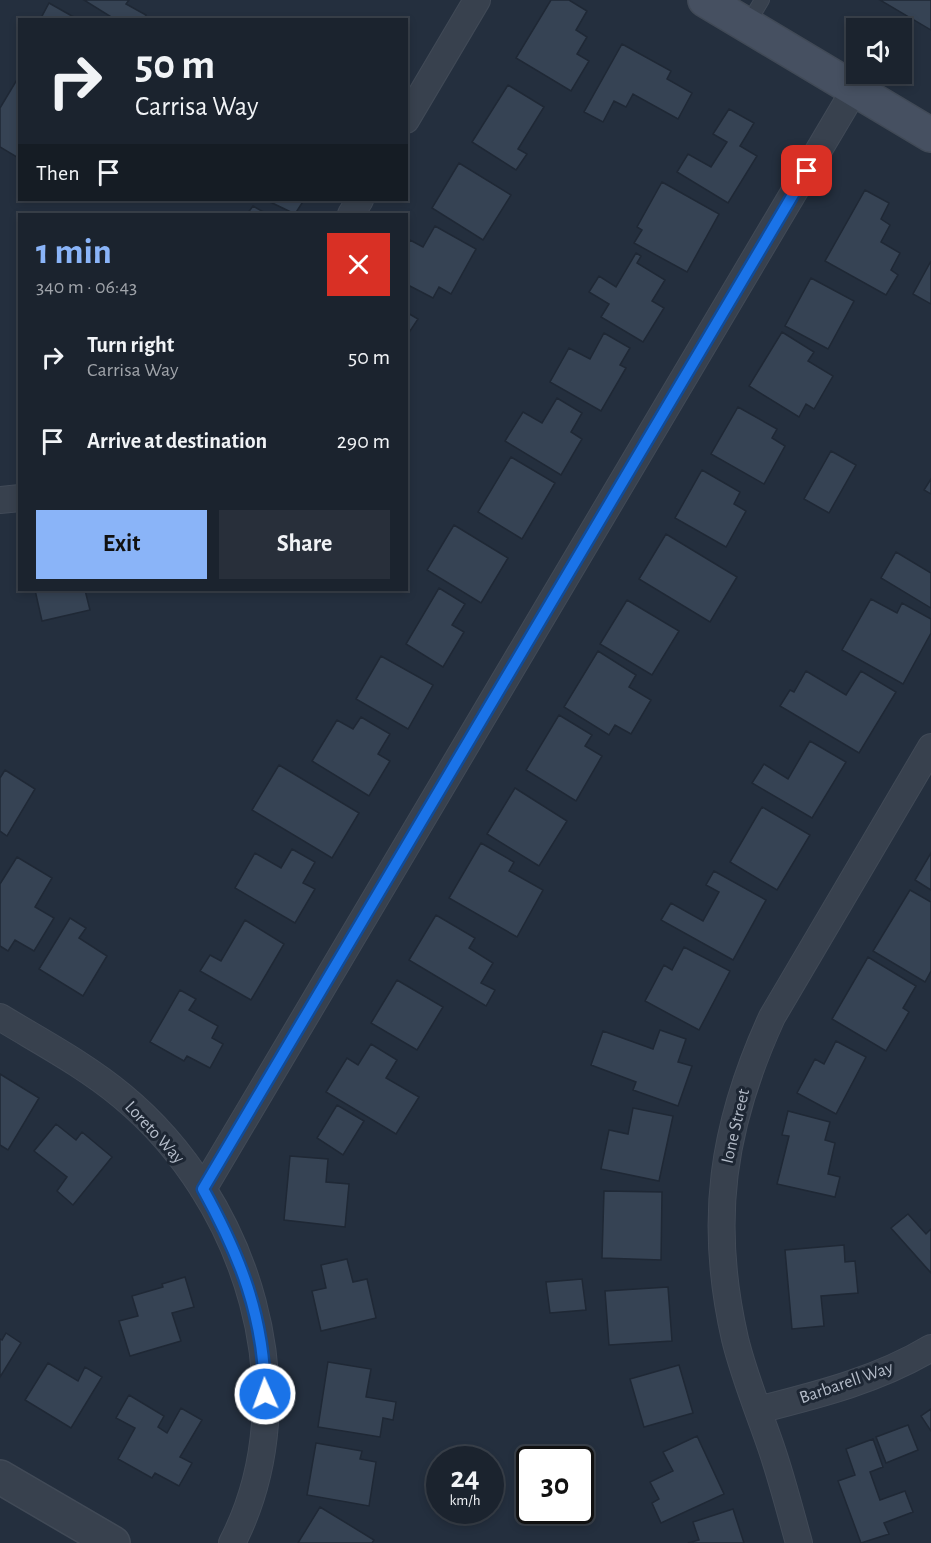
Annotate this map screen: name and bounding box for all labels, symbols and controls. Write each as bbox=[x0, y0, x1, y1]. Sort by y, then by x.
map controls bbox=[846, 18, 912, 84]
button: sound bbox=[846, 18, 912, 84]
icon: right bbox=[36, 42, 114, 120]
text: 50 m bbox=[135, 44, 215, 86]
text: Carrisa Way bbox=[135, 93, 258, 120]
pin bbox=[781, 145, 832, 196]
icon: arrive bbox=[790, 154, 823, 187]
icon: arrive bbox=[92, 156, 125, 189]
text: Then bbox=[36, 162, 80, 184]
button: close bbox=[327, 233, 390, 296]
text: 1 min bbox=[36, 234, 112, 270]
text: 340 m · 06:43 bbox=[36, 277, 137, 297]
text: Turn right bbox=[87, 334, 174, 356]
icon: right bbox=[36, 341, 69, 374]
text: 50 m bbox=[348, 346, 390, 368]
text: Carrisa Way bbox=[87, 360, 178, 380]
icon: arrive bbox=[36, 425, 69, 458]
text: Arrive at destination bbox=[87, 430, 267, 452]
text: 290 m bbox=[337, 430, 390, 452]
button: Exit bbox=[36, 510, 207, 579]
button: Share bbox=[219, 510, 390, 579]
street label: Ione Street bbox=[719, 1087, 753, 1165]
street label: Loreto Way bbox=[121, 1098, 188, 1168]
street label: Barbarell Way bbox=[797, 1358, 896, 1407]
position arrow bbox=[233, 1362, 297, 1426]
speed limit sign: 30 bbox=[516, 1446, 594, 1524]
text: 24 bbox=[450, 1463, 480, 1493]
text: km/h bbox=[450, 1493, 480, 1508]

